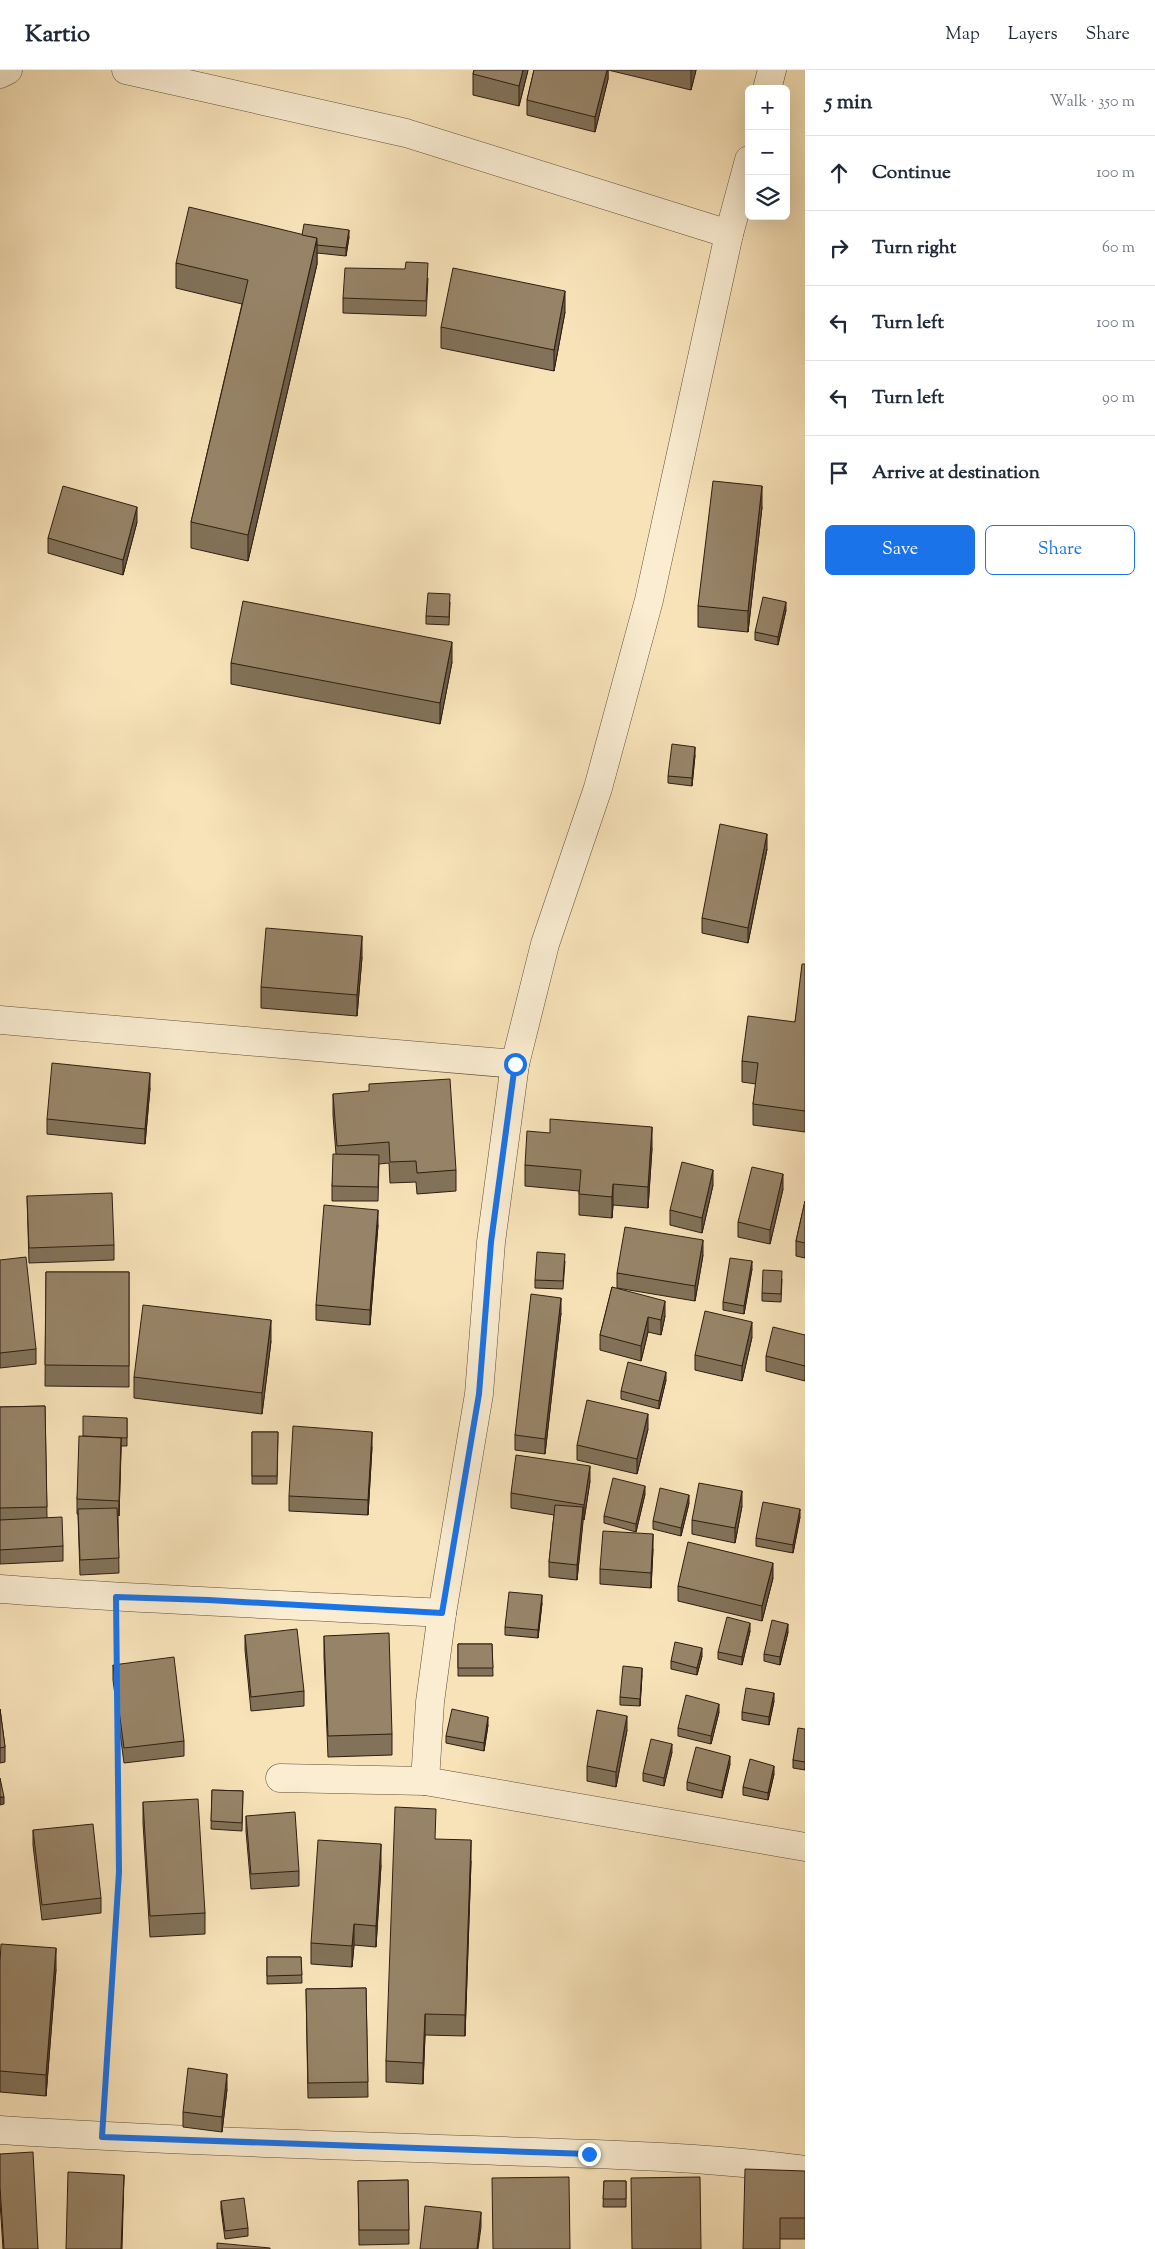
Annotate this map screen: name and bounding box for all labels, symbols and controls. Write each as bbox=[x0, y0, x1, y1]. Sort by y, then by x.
text: Kartio bbox=[25, 18, 90, 52]
text: Map bbox=[945, 22, 980, 48]
text: Layers bbox=[1008, 22, 1058, 48]
text: Share bbox=[1086, 22, 1130, 48]
map controls bbox=[745, 85, 790, 220]
button: + bbox=[745, 85, 790, 130]
text: 5 min bbox=[825, 88, 872, 118]
text: Walk · 350 m bbox=[1050, 91, 1135, 114]
button: − bbox=[745, 130, 790, 175]
icon: ahead bbox=[825, 159, 853, 187]
text: Continue bbox=[872, 160, 951, 187]
text: 100 m bbox=[1096, 162, 1135, 185]
button: layers bbox=[745, 175, 790, 220]
icon: right bbox=[825, 234, 853, 262]
text: Turn right bbox=[872, 235, 956, 262]
text: 60 m bbox=[1102, 237, 1135, 260]
icon: left bbox=[825, 309, 853, 337]
text: Turn left bbox=[872, 310, 944, 337]
text: 100 m bbox=[1096, 312, 1135, 335]
icon: left bbox=[825, 384, 853, 412]
text: Turn left bbox=[872, 385, 944, 412]
text: 90 m bbox=[1102, 387, 1135, 410]
icon: arrive bbox=[825, 459, 853, 487]
text: Arrive at destination bbox=[872, 460, 1040, 487]
button: Save bbox=[825, 525, 975, 575]
button: Share bbox=[985, 525, 1135, 575]
route start bbox=[504, 1053, 527, 1076]
route end bbox=[578, 2143, 601, 2166]

